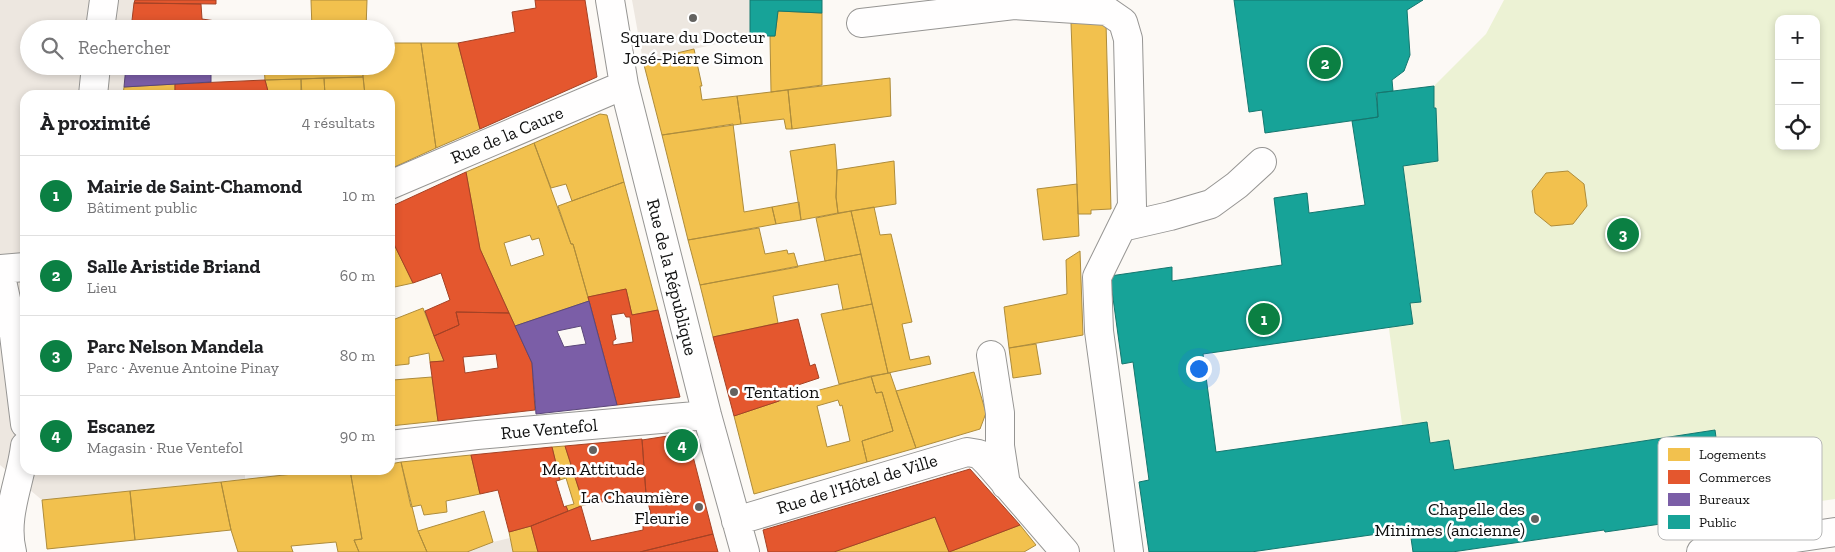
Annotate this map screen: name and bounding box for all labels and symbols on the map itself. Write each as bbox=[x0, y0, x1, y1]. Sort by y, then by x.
marker: Square du Docteur José-Pierre Simon bbox=[687, 12, 699, 24]
place label: Square du Docteur José-Pierre Simon bbox=[620, 26, 766, 69]
pin: 2 bbox=[1309, 44, 1341, 82]
street label: Rue de la Caure bbox=[447, 101, 567, 169]
street label: Rue de la République bbox=[642, 196, 702, 358]
pin: 3 bbox=[1607, 215, 1639, 253]
pin: 1 bbox=[1248, 300, 1280, 338]
your location bbox=[1186, 356, 1212, 382]
place label: Tentation bbox=[744, 381, 820, 403]
marker: Tentation bbox=[728, 386, 740, 398]
street label: Rue Ventefol bbox=[500, 414, 599, 444]
pin: 4 bbox=[666, 426, 698, 464]
legend bbox=[1658, 437, 1822, 540]
marker: Men Attitude bbox=[587, 444, 599, 456]
text: Logements bbox=[1699, 446, 1766, 463]
street label: Rue de l'Hôtel de Ville bbox=[774, 449, 940, 519]
place label: Men Attitude bbox=[542, 458, 644, 480]
text: Commerces bbox=[1699, 469, 1771, 486]
place label: La Chaumière Fleurie bbox=[581, 486, 689, 529]
text: Bureaux bbox=[1699, 491, 1750, 508]
place label: Chapelle des Minimes (ancienne) bbox=[1374, 498, 1525, 541]
marker: La Chaumière Fleurie bbox=[693, 501, 705, 513]
marker: Chapelle des Minimes (ancienne) bbox=[1529, 513, 1541, 525]
text: Public bbox=[1699, 514, 1736, 531]

